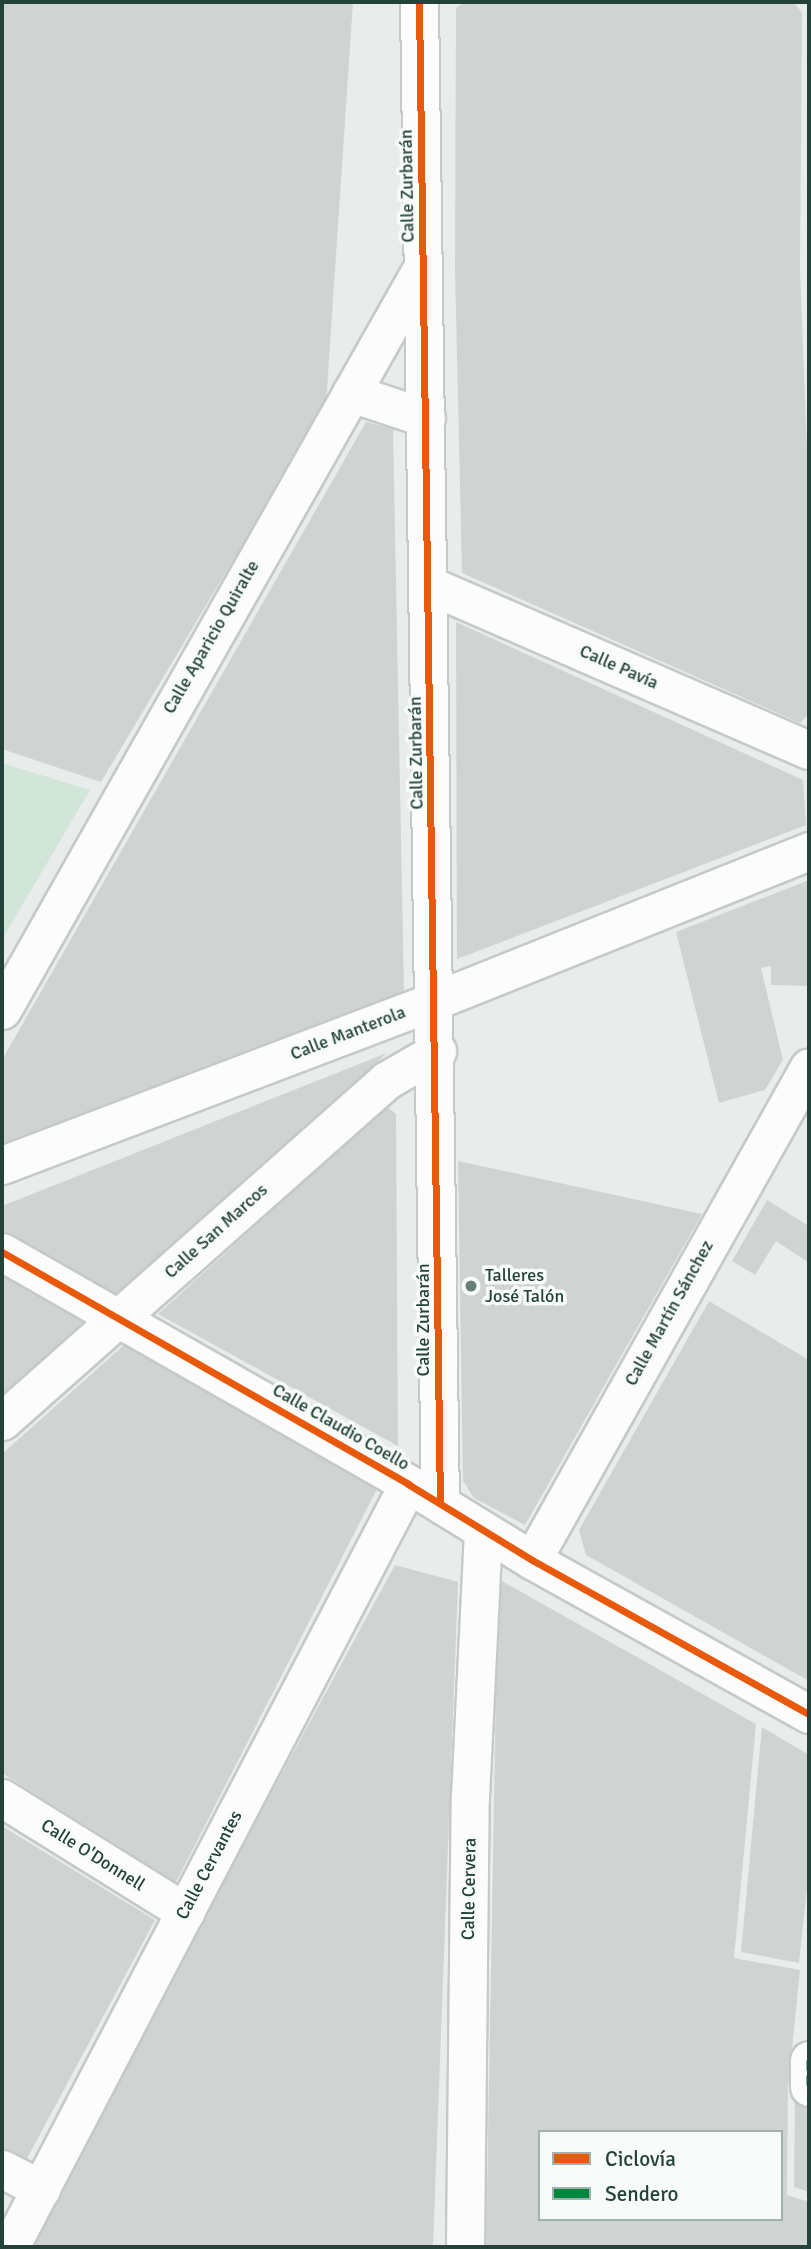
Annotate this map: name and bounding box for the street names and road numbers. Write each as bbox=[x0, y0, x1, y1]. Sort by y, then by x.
street label: Calle Zurbarán bbox=[395, 129, 419, 243]
street label: Calle Aparicio Quiralte bbox=[158, 556, 264, 718]
street label: Calle Pavía bbox=[576, 640, 662, 694]
street label: Calle Zurbarán bbox=[404, 696, 428, 810]
street label: Calle Manterola bbox=[287, 1001, 409, 1065]
street label: Calle San Marcos bbox=[160, 1179, 272, 1283]
street label: Calle Martín Sánchez bbox=[620, 1236, 718, 1390]
street label: Calle Zurbarán bbox=[412, 1263, 434, 1377]
street label: Calle Claudio Coello bbox=[269, 1379, 413, 1475]
street label: Calle Cervantes bbox=[171, 1807, 247, 1923]
street label: Calle O'Donnell bbox=[37, 1814, 149, 1896]
street label: Calle Cervera bbox=[457, 1838, 481, 1940]

